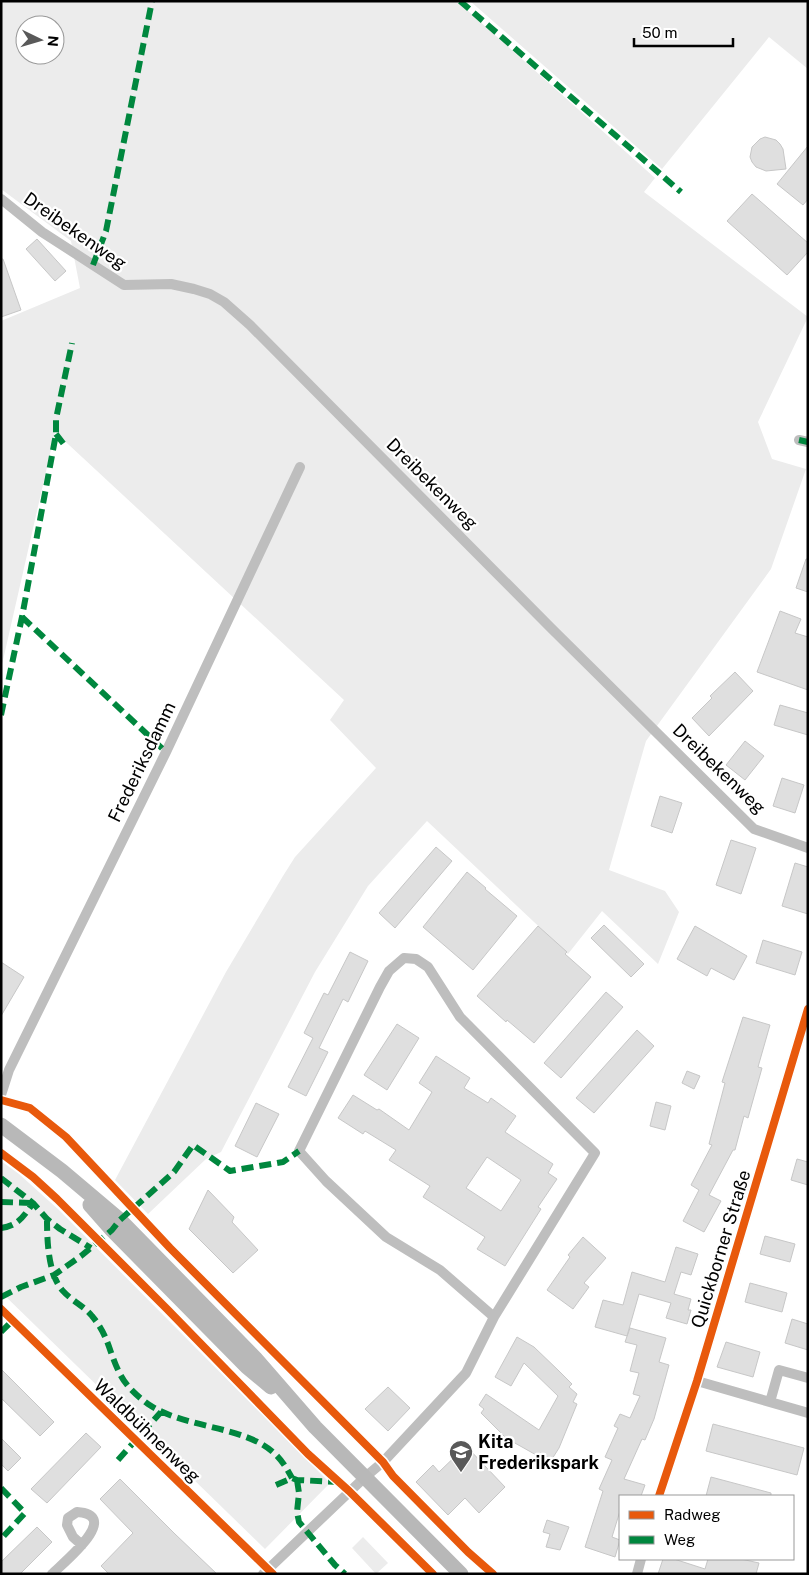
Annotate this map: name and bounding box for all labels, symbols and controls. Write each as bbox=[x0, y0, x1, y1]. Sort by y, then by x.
north arrow bbox=[15, 15, 65, 65]
scale bar bbox=[634, 15, 733, 47]
text: 50 m bbox=[642, 24, 677, 41]
text: N bbox=[45, 35, 61, 47]
street label: Dreibekenweg bbox=[20, 188, 131, 274]
street label: Dreibekenweg bbox=[382, 434, 482, 534]
street label: Frederiksdamm bbox=[103, 698, 180, 825]
street label: Dreibekenweg bbox=[669, 719, 770, 818]
street label: Quickborner Straße bbox=[686, 1167, 755, 1331]
street label: Waldbühnenweg bbox=[90, 1375, 205, 1487]
place label: Kita Frederikspark bbox=[478, 1431, 599, 1473]
school or university icon: Kita Frederikspark bbox=[448, 1439, 474, 1473]
legend bbox=[619, 1495, 794, 1560]
text: Radweg bbox=[664, 1506, 721, 1523]
text: Weg bbox=[664, 1531, 695, 1548]

